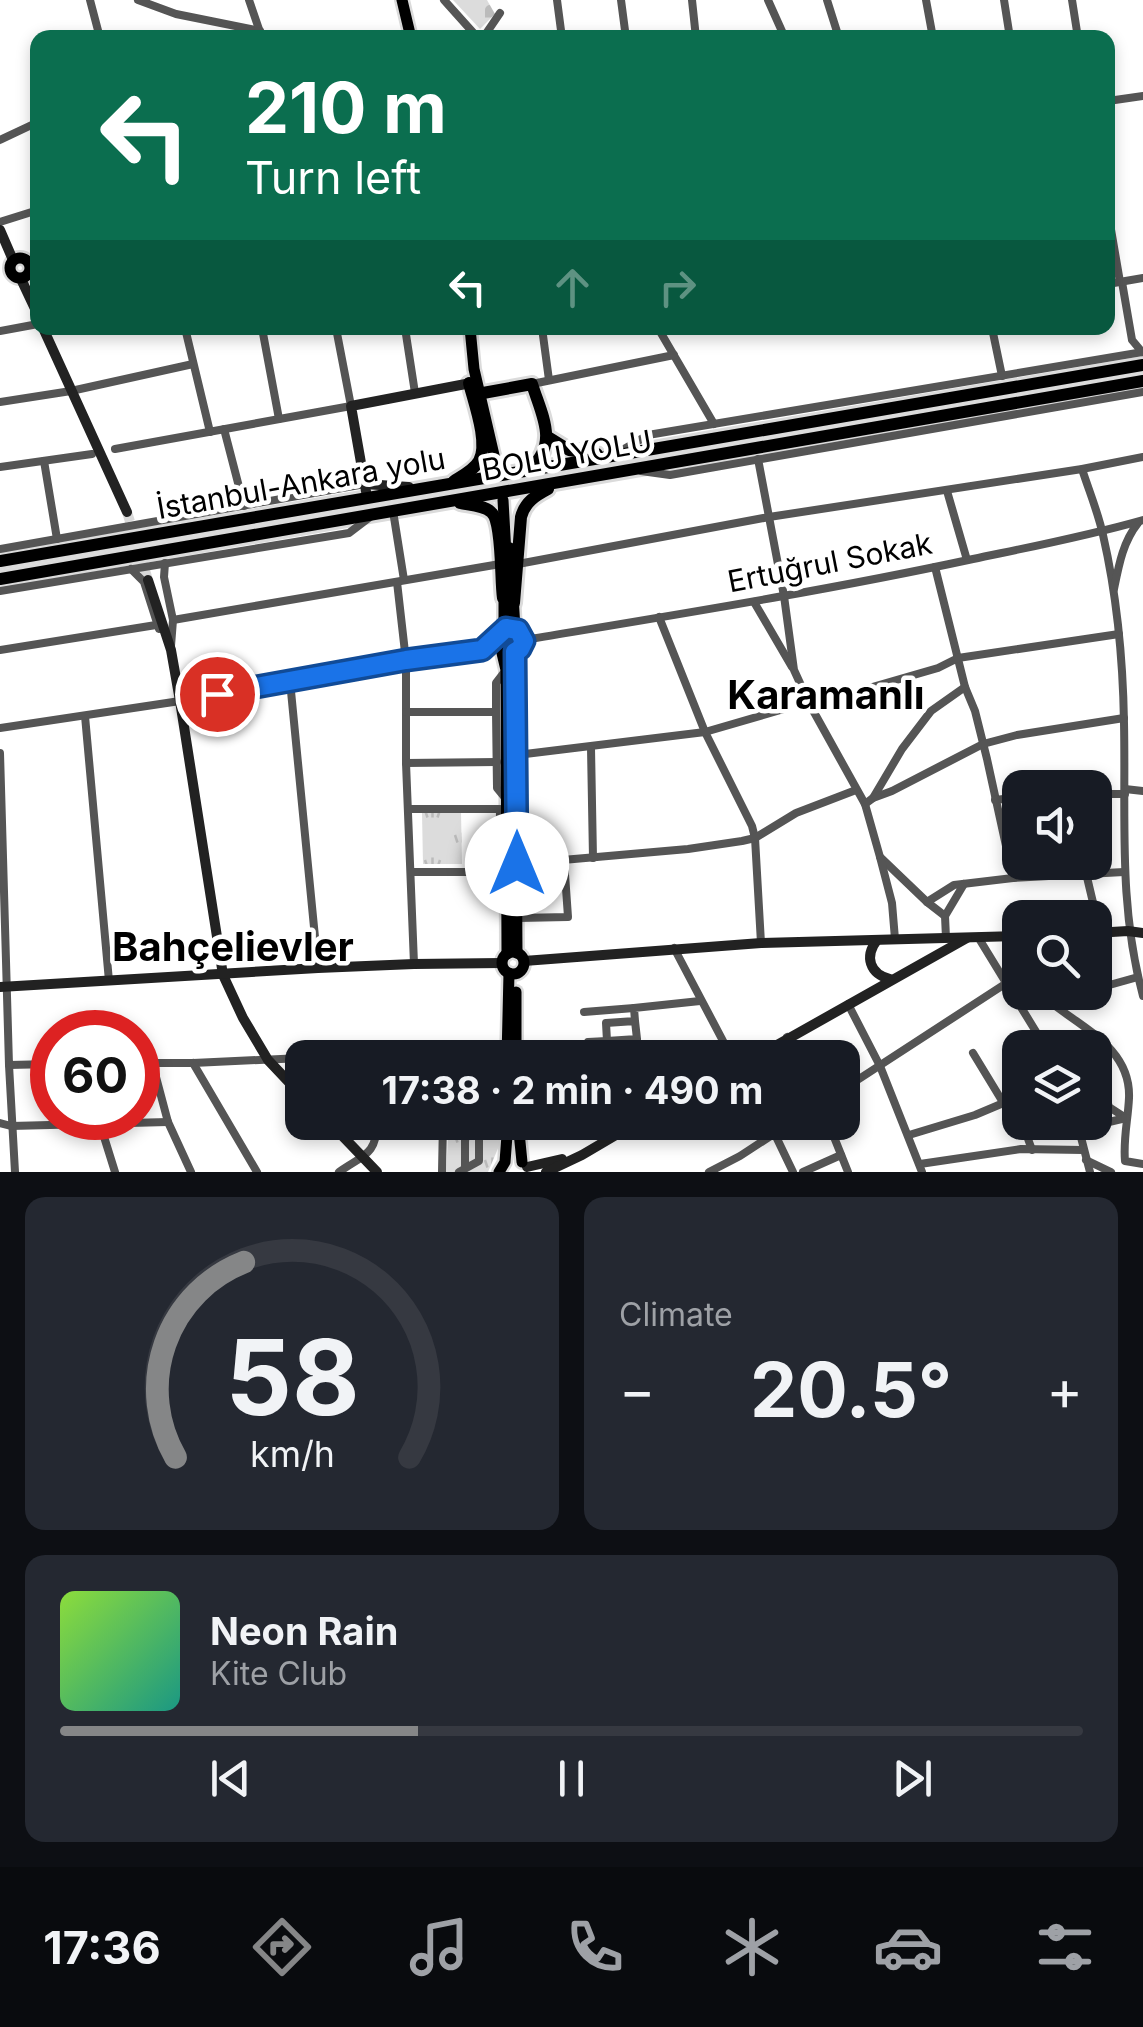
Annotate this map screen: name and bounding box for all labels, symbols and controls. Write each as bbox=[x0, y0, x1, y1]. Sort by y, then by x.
text: 210 m bbox=[245, 65, 447, 150]
icon: left bbox=[80, 70, 210, 200]
text: Turn left bbox=[245, 150, 421, 205]
icon: left bbox=[440, 260, 495, 315]
icon: ahead bbox=[545, 260, 600, 315]
icon: right bbox=[650, 260, 705, 315]
street label: BOLU YOLU bbox=[479, 422, 655, 488]
street label: İstanbul-Ankara yolu bbox=[154, 440, 448, 526]
street label: Ertuğrul Sokak bbox=[725, 524, 936, 599]
pin bbox=[175, 652, 260, 737]
icon: arrive bbox=[190, 667, 245, 722]
district label: Karamanlı bbox=[727, 670, 925, 719]
map controls bbox=[1002, 770, 1112, 1140]
button: sound bbox=[1002, 770, 1112, 880]
position arrow bbox=[465, 812, 569, 916]
button: search bbox=[1002, 900, 1112, 1010]
district label: Bahçelievler bbox=[112, 922, 354, 971]
speed limit sign: 60 bbox=[30, 1010, 160, 1140]
button: layers bbox=[1002, 1030, 1112, 1140]
text: 17:38 · 2 min · 490 m bbox=[382, 1067, 763, 1113]
text: Climate bbox=[619, 1295, 733, 1334]
text: 58 bbox=[225, 1314, 359, 1440]
text: 20.5° bbox=[750, 1344, 952, 1435]
text: − bbox=[619, 1357, 655, 1423]
text: + bbox=[1047, 1357, 1083, 1423]
text: km/h bbox=[250, 1432, 334, 1476]
text: Neon Rain bbox=[210, 1608, 398, 1654]
text: Kite Club bbox=[210, 1654, 347, 1693]
icon: previous bbox=[203, 1751, 258, 1806]
icon: pause bbox=[544, 1751, 599, 1806]
icon: next bbox=[885, 1751, 940, 1806]
icon: directions bbox=[247, 1912, 317, 1982]
icon: music bbox=[404, 1912, 474, 1982]
icon: phone bbox=[560, 1912, 630, 1982]
icon: climate bbox=[717, 1912, 787, 1982]
icon: car bbox=[873, 1912, 943, 1982]
icon: filters bbox=[1030, 1912, 1100, 1982]
text: 17:36 bbox=[43, 1920, 161, 1975]

